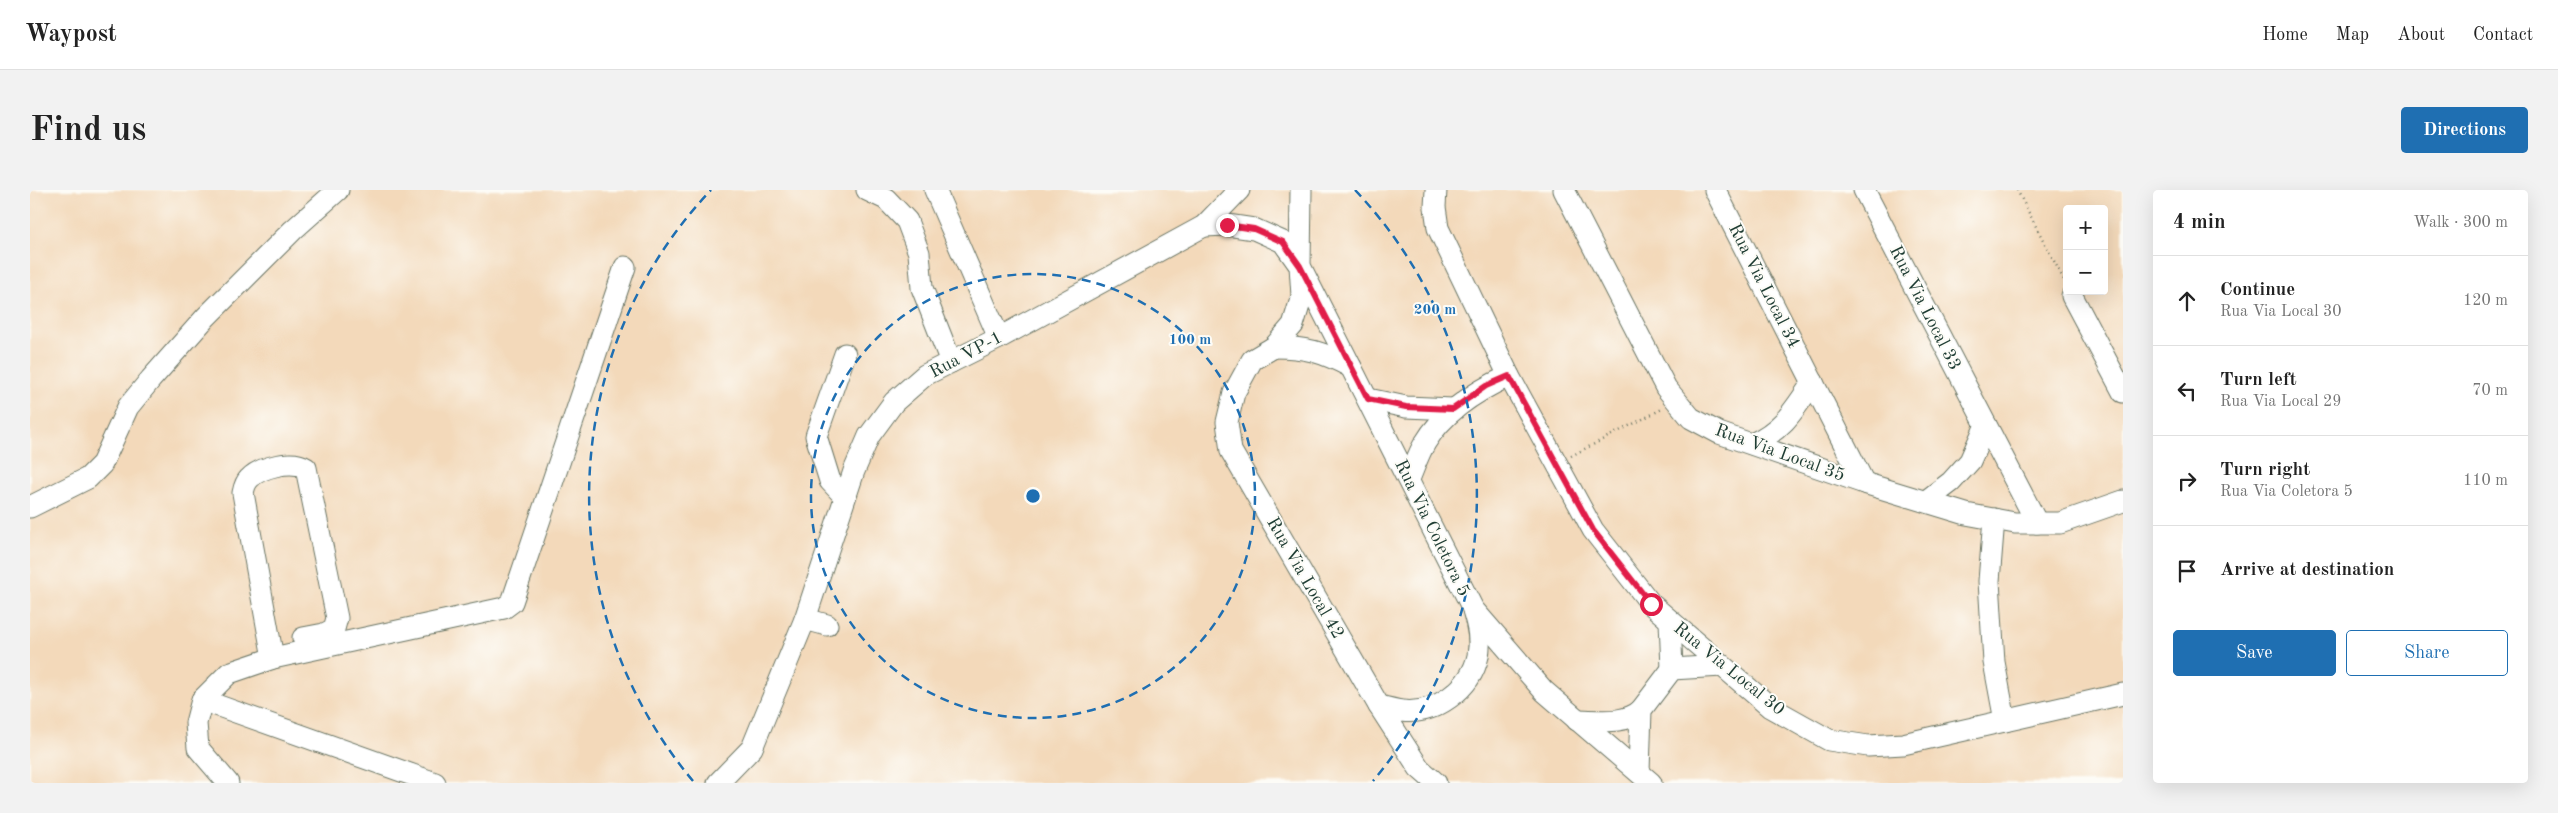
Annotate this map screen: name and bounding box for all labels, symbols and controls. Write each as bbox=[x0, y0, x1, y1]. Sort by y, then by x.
text: Waypost bbox=[25, 23, 117, 47]
text: Home bbox=[2262, 26, 2308, 44]
text: Map bbox=[2336, 26, 2369, 44]
text: About bbox=[2397, 26, 2445, 44]
text: Contact bbox=[2473, 26, 2533, 44]
button: Directions bbox=[2401, 107, 2528, 153]
text: Find us bbox=[30, 113, 146, 148]
map controls bbox=[2063, 205, 2108, 295]
button: + bbox=[2063, 205, 2108, 250]
text: 4 min bbox=[2173, 212, 2226, 233]
route end bbox=[1216, 214, 1239, 237]
text: Walk · 300 m bbox=[2413, 215, 2508, 231]
street label: Rua Via Local 34 bbox=[1725, 221, 1803, 351]
street label: Rua Via Local 33 bbox=[1886, 243, 1964, 373]
button: − bbox=[2063, 250, 2108, 295]
text: Continue bbox=[2220, 281, 2295, 300]
icon: ahead bbox=[2173, 287, 2201, 315]
text: 120 m bbox=[2463, 293, 2508, 309]
text: 200 m bbox=[1414, 303, 1456, 318]
text: Rua Via Local 30 bbox=[2220, 304, 2342, 320]
street label: Rua VP-1 bbox=[927, 328, 1005, 382]
text: 100 m bbox=[1169, 333, 1211, 348]
text: Turn left bbox=[2220, 371, 2297, 390]
icon: left bbox=[2173, 377, 2201, 405]
text: 70 m bbox=[2472, 383, 2508, 399]
text: Rua Via Local 29 bbox=[2220, 394, 2342, 410]
street label: Rua Via Local 35 bbox=[1713, 421, 1847, 485]
street label: Rua Via Coletora 5 bbox=[1391, 457, 1473, 599]
text: Turn right bbox=[2220, 461, 2310, 480]
icon: right bbox=[2173, 467, 2201, 495]
text: 110 m bbox=[2463, 473, 2508, 489]
text: Rua Via Coletora 5 bbox=[2220, 484, 2353, 500]
centre of rings bbox=[1024, 487, 1042, 505]
street label: Rua Via Local 42 bbox=[1263, 514, 1347, 642]
icon: arrive bbox=[2173, 557, 2201, 585]
text: Arrive at destination bbox=[2220, 561, 2394, 580]
route start bbox=[1640, 593, 1663, 616]
street label: Rua Via Local 30 bbox=[1670, 619, 1788, 719]
button: Save bbox=[2173, 630, 2336, 676]
button: Share bbox=[2346, 630, 2508, 676]

